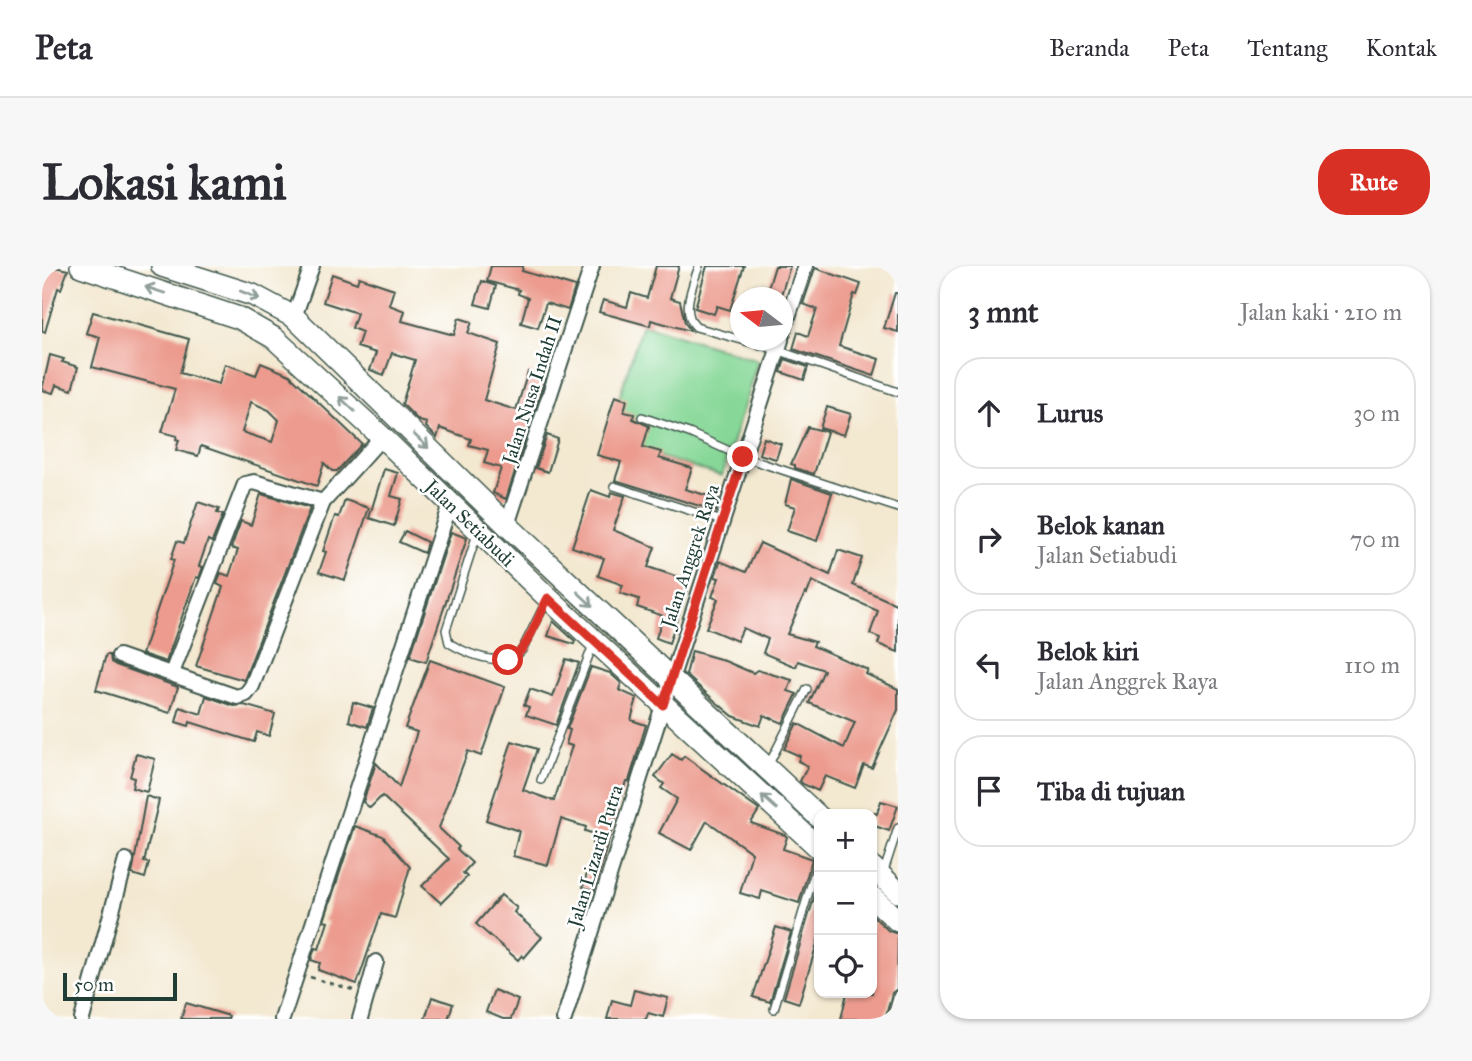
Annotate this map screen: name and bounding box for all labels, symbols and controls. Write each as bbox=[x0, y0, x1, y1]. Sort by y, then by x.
text: Peta bbox=[35, 28, 92, 68]
text: Beranda bbox=[1049, 33, 1129, 63]
text: Peta bbox=[1167, 33, 1209, 63]
text: Tentang bbox=[1247, 33, 1327, 63]
text: Kontak bbox=[1365, 33, 1437, 63]
button: Rute bbox=[1318, 149, 1430, 215]
text: Lokasi kami bbox=[42, 153, 286, 212]
one-way arrow bbox=[144, 283, 166, 296]
north arrow bbox=[730, 287, 793, 350]
one-way arrow bbox=[239, 289, 260, 302]
text: 3 mnt bbox=[968, 294, 1038, 330]
text: Jalan kaki · 210 m bbox=[1240, 298, 1402, 326]
street label: Jalan Nusa Indah II bbox=[497, 313, 568, 469]
icon: ahead bbox=[970, 394, 1008, 432]
one-way arrow bbox=[339, 396, 356, 413]
text: Lurus bbox=[1037, 397, 1103, 429]
text: 30 m bbox=[1353, 399, 1400, 427]
one-way arrow bbox=[412, 433, 429, 450]
route end bbox=[727, 441, 758, 472]
street label: Jalan Setiabudi bbox=[418, 473, 520, 572]
street label: Jalan Anggrek Raya bbox=[655, 481, 725, 633]
text: Belok kanan bbox=[1037, 509, 1165, 541]
icon: right bbox=[970, 520, 1008, 558]
text: 70 m bbox=[1350, 525, 1400, 553]
text: Jalan Setiabudi bbox=[1037, 541, 1177, 569]
one-way arrow bbox=[576, 591, 593, 608]
text: Belok kiri bbox=[1037, 635, 1139, 667]
route start bbox=[492, 644, 523, 675]
icon: left bbox=[970, 646, 1008, 684]
text: 110 m bbox=[1344, 651, 1400, 679]
text: Jalan Anggrek Raya bbox=[1037, 667, 1218, 695]
icon: arrive bbox=[970, 772, 1008, 810]
text: Tiba di tujuan bbox=[1037, 775, 1185, 807]
street label: Jalan Lizardi Putra bbox=[562, 781, 629, 932]
one-way arrow bbox=[761, 793, 778, 810]
map controls bbox=[814, 809, 877, 998]
button: + bbox=[814, 809, 877, 872]
button: − bbox=[814, 872, 877, 935]
button: locate bbox=[814, 935, 877, 998]
scale bar bbox=[63, 970, 177, 1002]
text: 50 m bbox=[74, 973, 114, 996]

